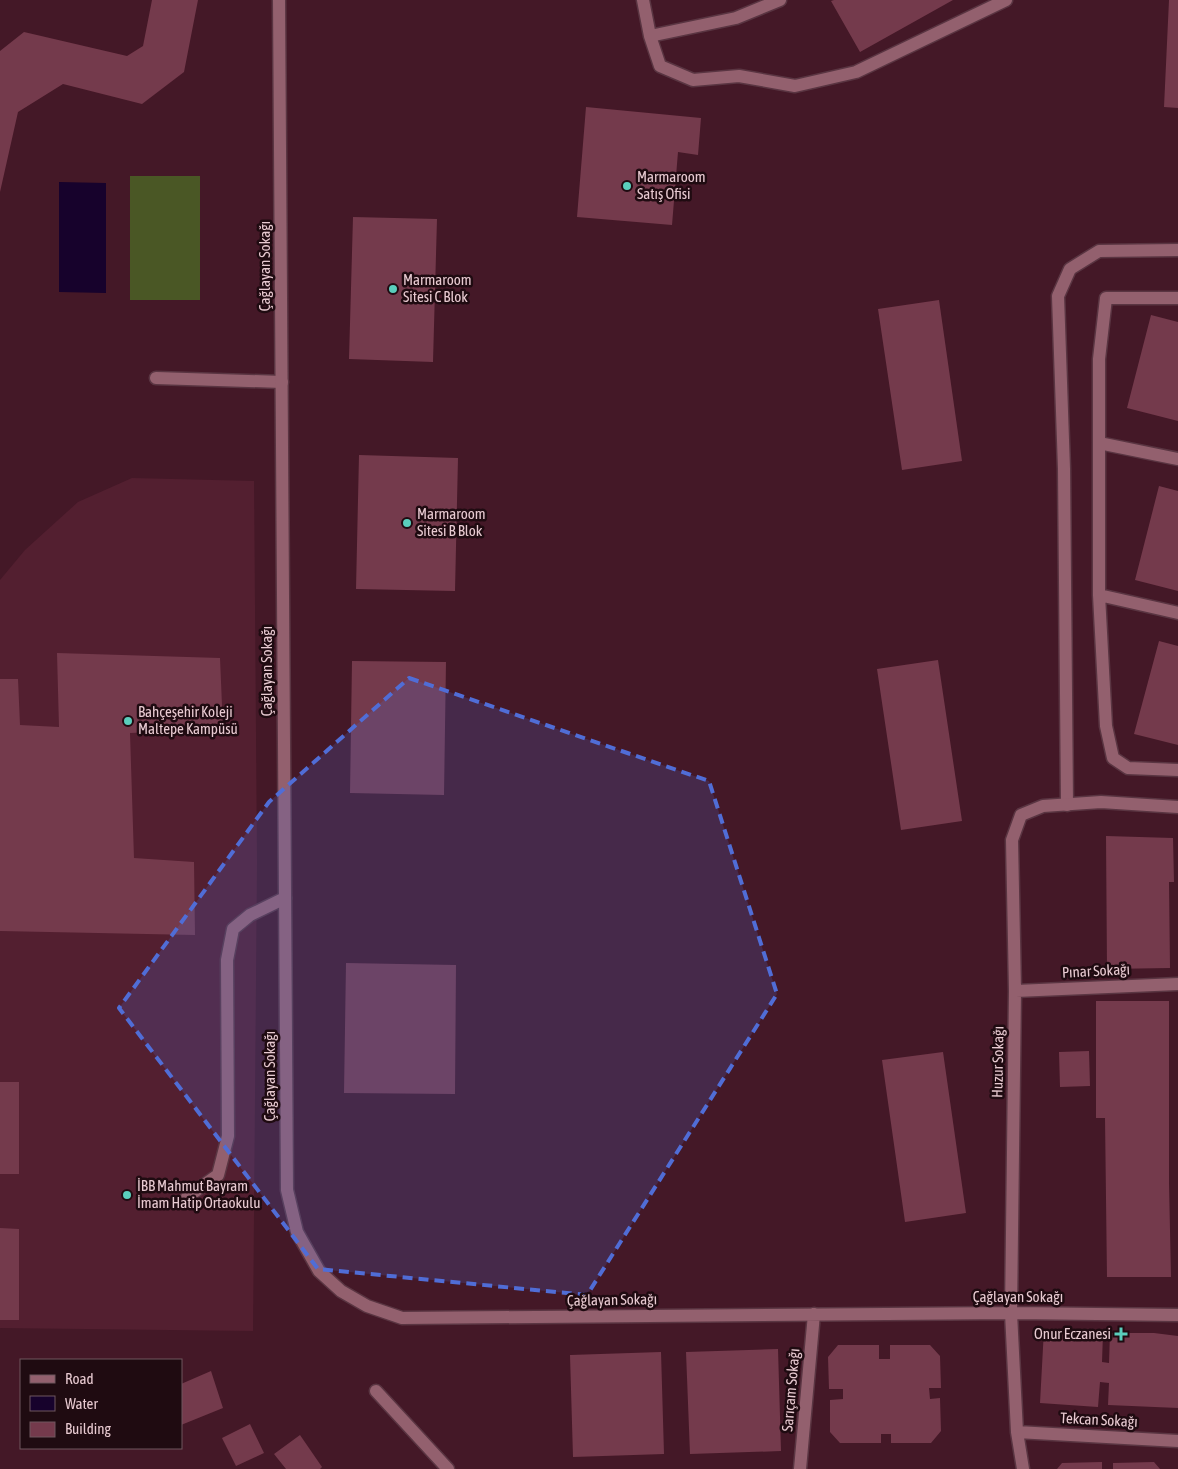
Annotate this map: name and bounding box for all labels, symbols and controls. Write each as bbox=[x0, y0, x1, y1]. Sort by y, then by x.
place label: Marmaroom Satış Ofisi bbox=[637, 168, 706, 202]
marker: Marmaroom Satış Ofisi bbox=[621, 180, 633, 192]
street label: Çağlayan Sokağı bbox=[256, 221, 273, 311]
place label: Marmaroom Sitesi C Blok bbox=[403, 271, 472, 305]
marker: Marmaroom Sitesi C Blok bbox=[387, 283, 399, 295]
place label: Marmaroom Sitesi B Blok bbox=[417, 505, 486, 539]
marker: Marmaroom Sitesi B Blok bbox=[401, 517, 413, 529]
street label: Çağlayan Sokağı bbox=[258, 626, 275, 716]
place label: Bahçeşehir Koleji Maltepe Kampüsü bbox=[138, 703, 238, 737]
marker: Bahçeşehir Koleji Maltepe Kampüsü bbox=[122, 715, 134, 727]
street label: Pınar Sokağı bbox=[1062, 960, 1130, 981]
street label: Huzur Sokağı bbox=[988, 1026, 1007, 1098]
street label: Çağlayan Sokağı bbox=[261, 1031, 278, 1121]
place label: İBB Mahmut Bayram İmam Hatip Ortaokulu bbox=[137, 1177, 261, 1211]
marker: İBB Mahmut Bayram İmam Hatip Ortaokulu bbox=[121, 1189, 133, 1201]
street label: Çağlayan Sokağı bbox=[973, 1288, 1063, 1305]
street label: Çağlayan Sokağı bbox=[567, 1290, 657, 1309]
place label: Onur Eczanesi bbox=[1034, 1325, 1111, 1342]
marker: Onur Eczanesi bbox=[1115, 1328, 1127, 1340]
street label: Sarıçam Sokağı bbox=[778, 1348, 803, 1432]
legend bbox=[20, 1359, 182, 1449]
text: Road bbox=[65, 1370, 94, 1387]
text: Water bbox=[65, 1395, 98, 1412]
street label: Tekcan Sokağı bbox=[1060, 1409, 1138, 1430]
text: Building bbox=[65, 1420, 111, 1437]

